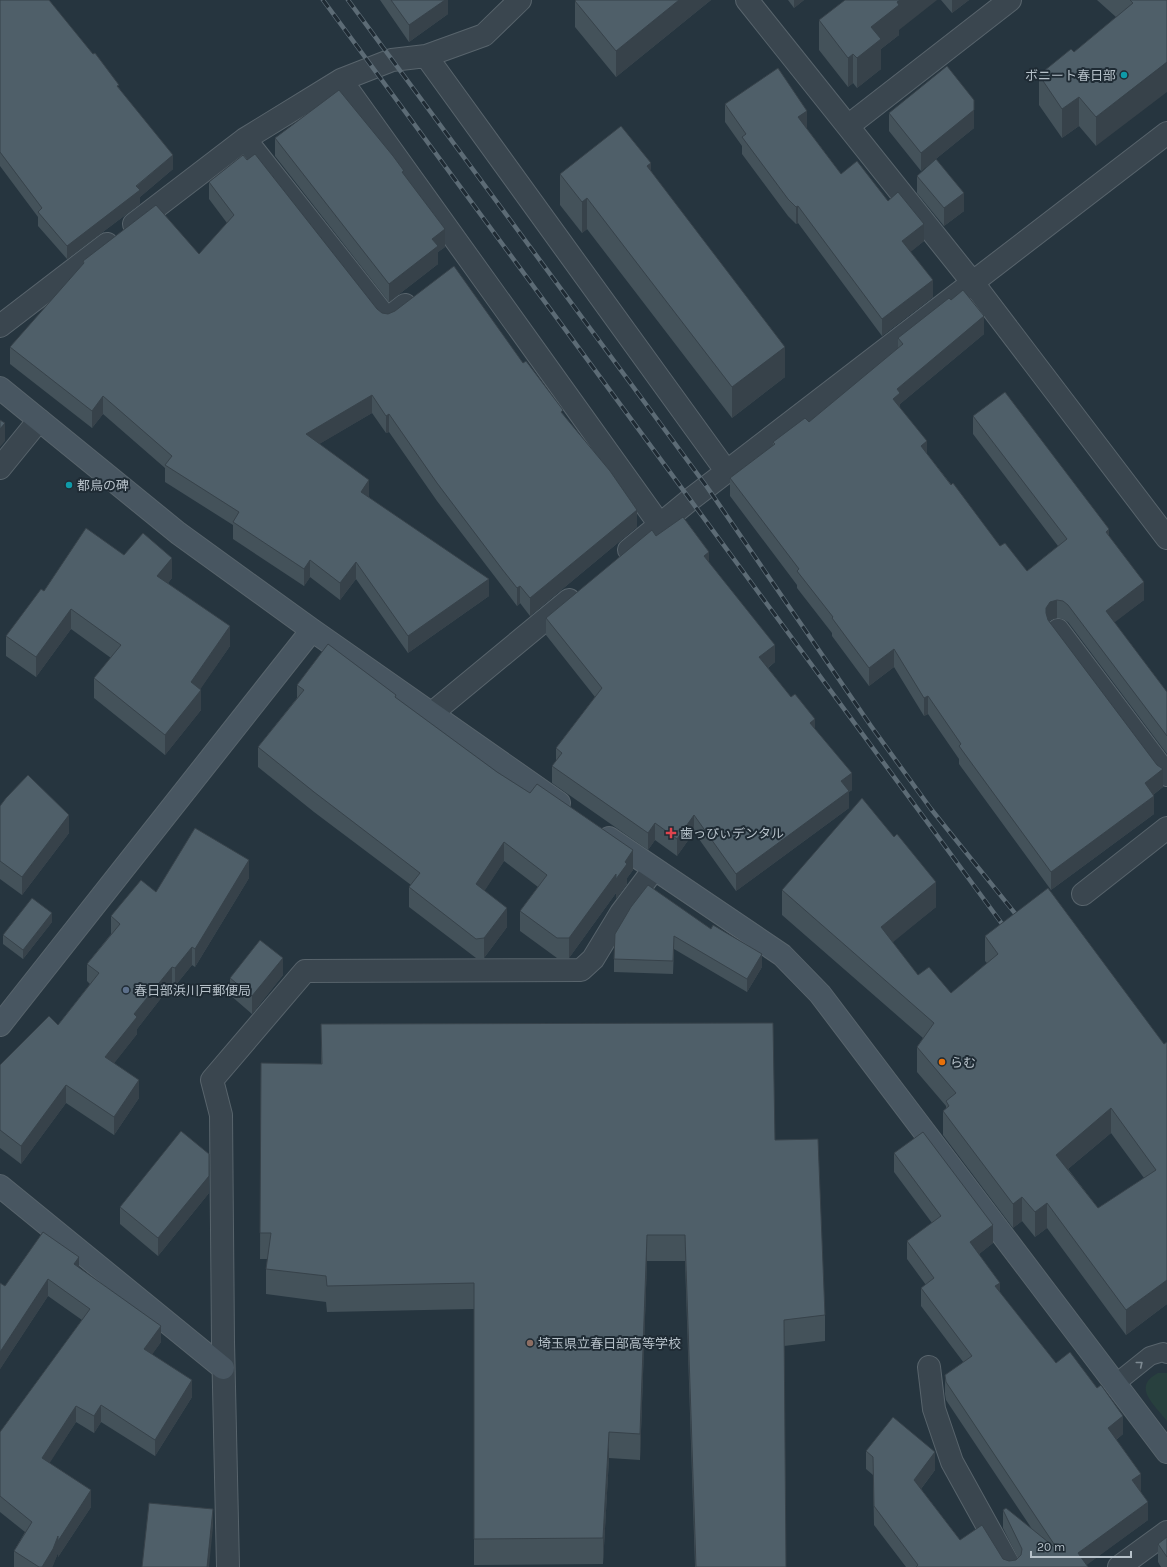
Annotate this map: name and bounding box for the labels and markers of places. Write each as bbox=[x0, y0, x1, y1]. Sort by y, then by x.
place label: ボニート春日部 bbox=[1025, 68, 1116, 83]
marker: ボニート春日部 bbox=[1119, 70, 1129, 80]
place label: 都鳥の碑 bbox=[77, 478, 129, 493]
marker: 都鳥の碑 bbox=[64, 480, 74, 490]
place label: 歯っぴぃデンタル bbox=[680, 826, 784, 841]
marker: 歯っぴぃデンタル bbox=[665, 827, 677, 839]
place label: 春日部浜川戸郵便局 bbox=[134, 983, 251, 998]
marker: 春日部浜川戸郵便局 bbox=[121, 985, 131, 995]
place label: らむ bbox=[950, 1055, 976, 1070]
marker: らむ bbox=[937, 1057, 947, 1067]
place label: 埼玉県立春日部高等学校 bbox=[538, 1336, 681, 1351]
marker: 埼玉県立春日部高等学校 bbox=[525, 1338, 535, 1348]

